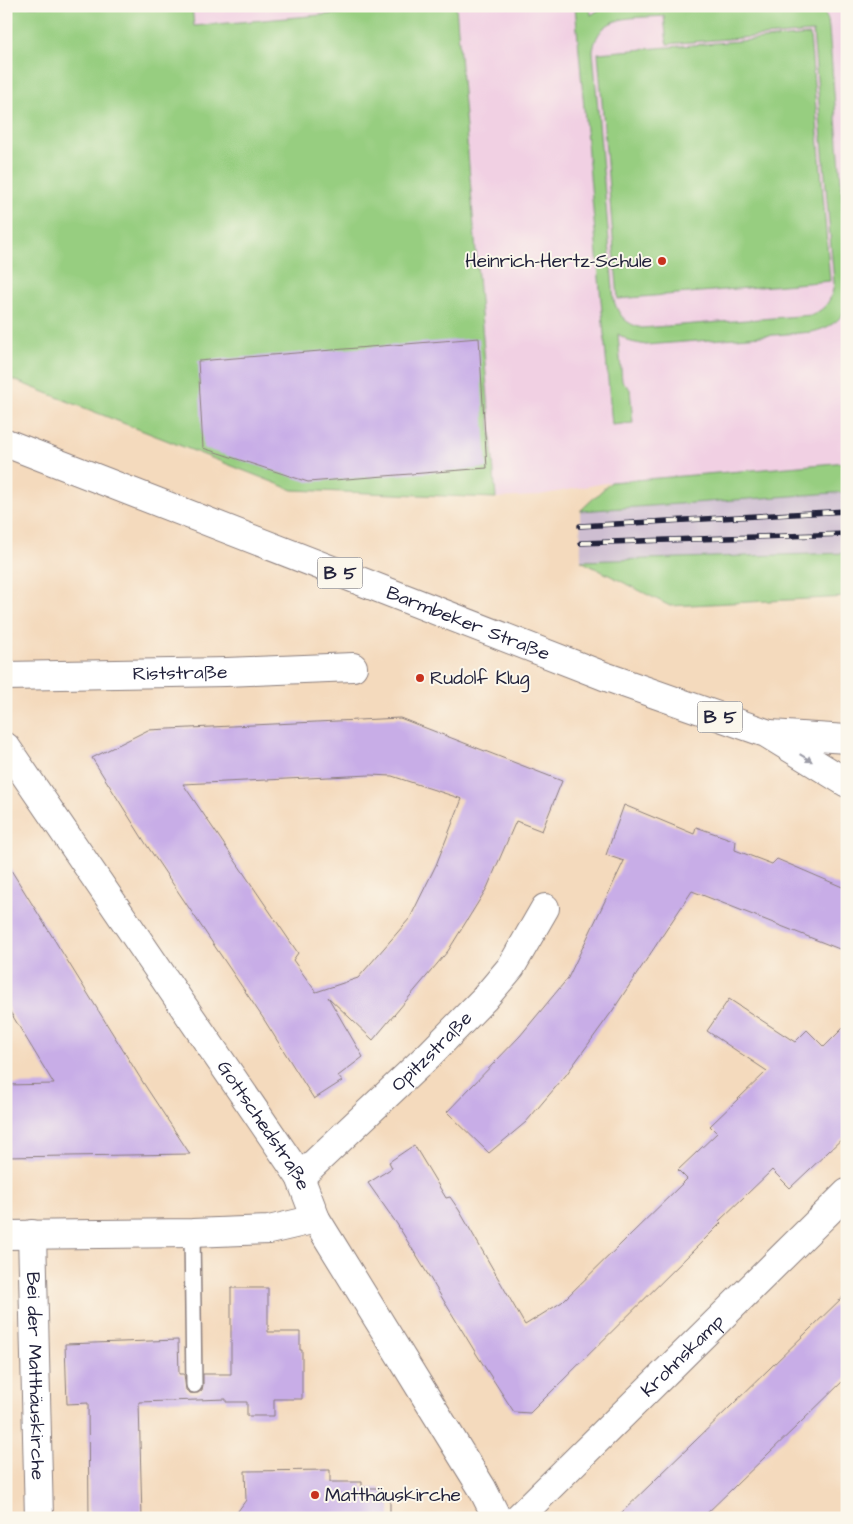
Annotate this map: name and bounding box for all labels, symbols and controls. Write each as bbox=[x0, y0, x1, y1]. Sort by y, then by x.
place label: Heinrich-Hertz-Schule bbox=[465, 248, 652, 275]
marker: Heinrich-Hertz-Schule bbox=[656, 255, 668, 267]
road number: B 5 bbox=[318, 558, 362, 588]
street label: Barmbeker Straße bbox=[383, 579, 554, 667]
street label: Riststraße bbox=[132, 658, 228, 687]
place label: Rudolf Klug bbox=[430, 665, 530, 693]
marker: Rudolf Klug bbox=[414, 672, 426, 684]
road number: B 5 bbox=[698, 702, 742, 732]
one-way arrow bbox=[800, 753, 813, 762]
street label: Opitzstraße bbox=[385, 1005, 478, 1098]
street label: Gottschedstraße bbox=[211, 1055, 317, 1194]
street label: Bei der Matthäuskirche bbox=[19, 1272, 52, 1480]
street label: Krohnskamp bbox=[634, 1308, 730, 1403]
place label: Matthäuskirche bbox=[325, 1482, 461, 1509]
marker: Matthäuskirche bbox=[309, 1489, 321, 1501]

